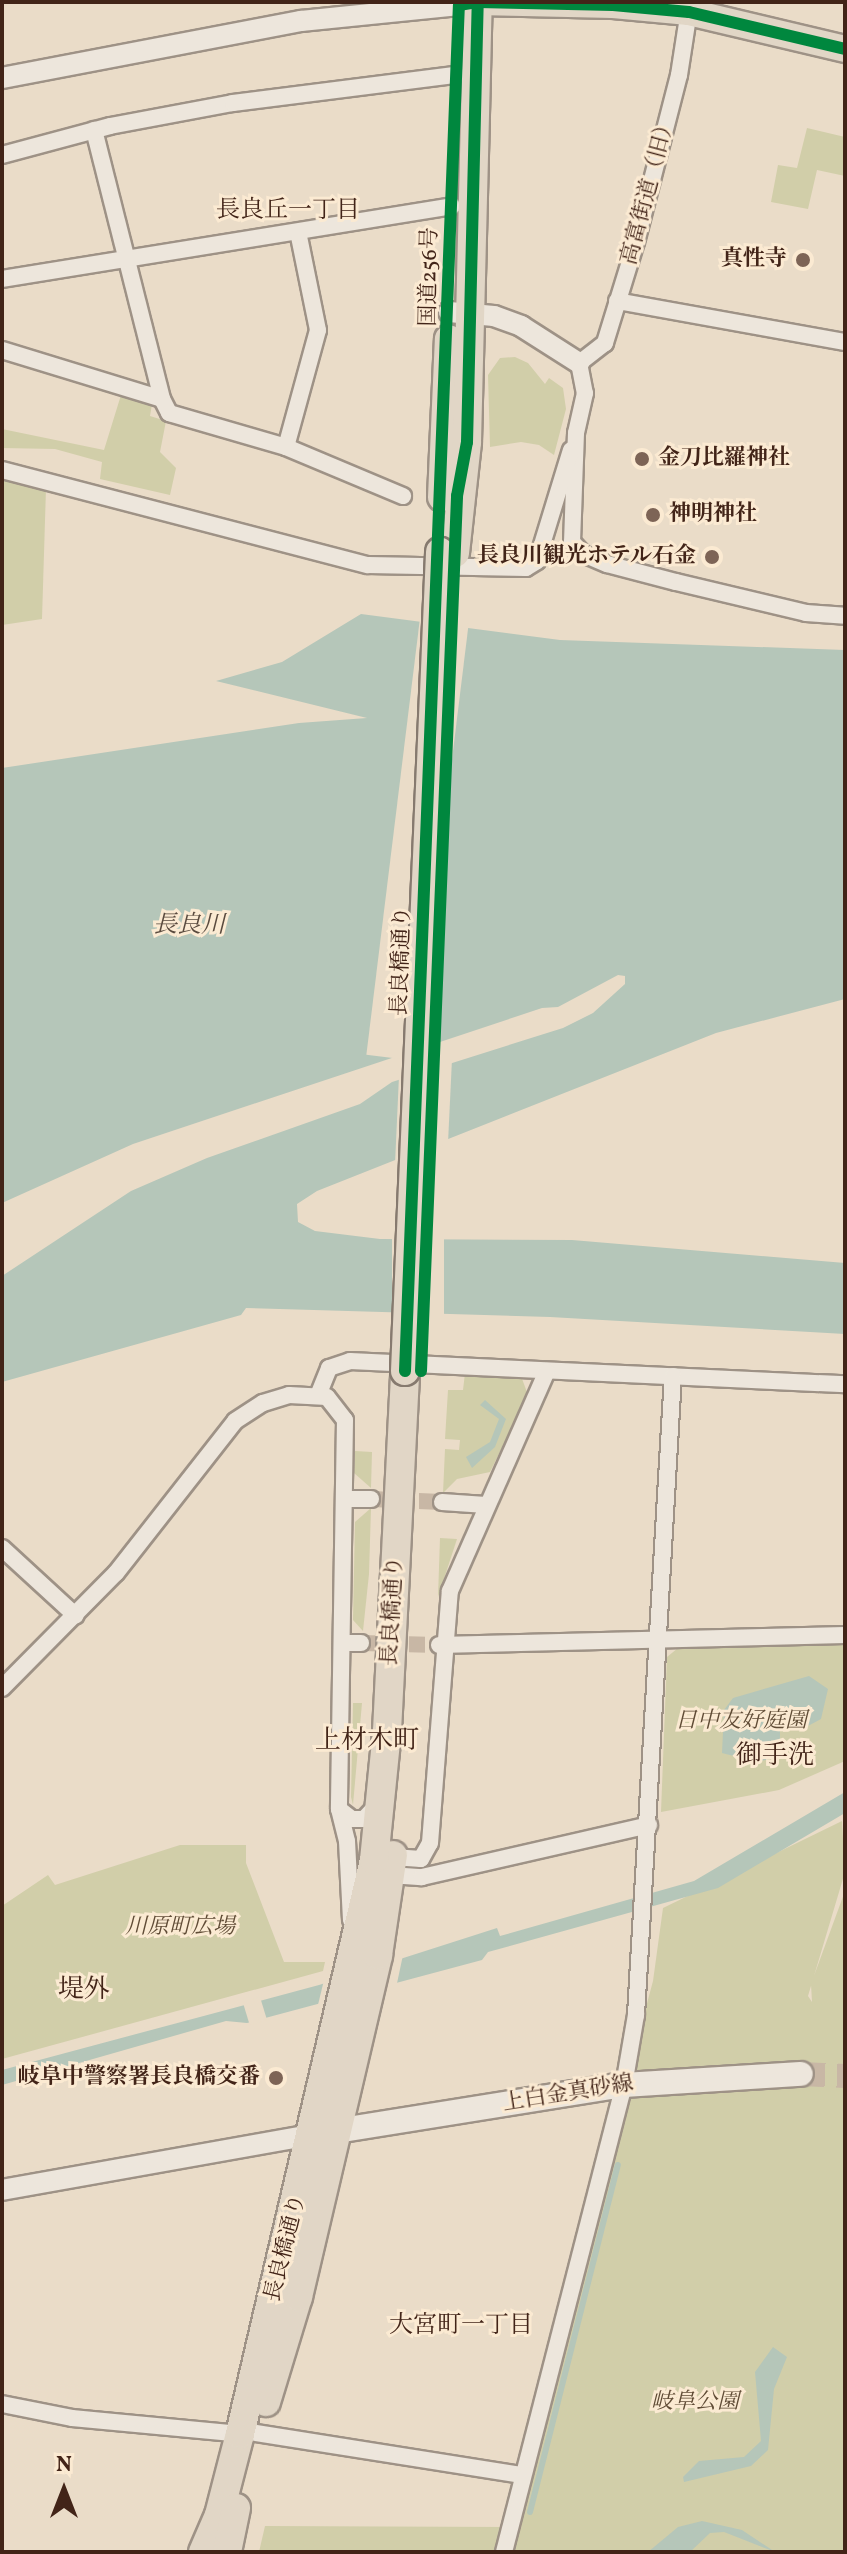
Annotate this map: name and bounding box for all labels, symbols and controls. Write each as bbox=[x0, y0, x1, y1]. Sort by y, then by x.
street label: 高富街道（旧） bbox=[616, 112, 682, 268]
district label: 長良丘一丁目 bbox=[216, 198, 360, 226]
street label: 国道256号 bbox=[416, 227, 444, 327]
place label: 真性寺 bbox=[721, 247, 787, 273]
marker: 真性寺 bbox=[794, 251, 812, 269]
place label: 金刀比羅神社 bbox=[658, 446, 790, 472]
marker: 金刀比羅神社 bbox=[633, 450, 651, 468]
place label: 神明神社 bbox=[669, 502, 757, 528]
marker: 神明神社 bbox=[644, 506, 662, 524]
place label: 長良川観光ホテル石金 bbox=[476, 544, 696, 570]
marker: 長良川観光ホテル石金 bbox=[703, 548, 721, 566]
street label: 長良橋通り bbox=[387, 906, 417, 1016]
water label: 長良川 bbox=[153, 913, 225, 941]
street label: 長良橋通り bbox=[377, 1555, 409, 1667]
park label: 日中友好庭園 bbox=[675, 1709, 807, 1735]
district label: 上材木町 bbox=[315, 1726, 419, 1758]
district label: 御手洗 bbox=[736, 1741, 814, 1773]
park label: 川原町広場 bbox=[125, 1915, 235, 1941]
district label: 堤外 bbox=[58, 1975, 110, 2007]
place label: 岐阜中警察署長良橋交番 bbox=[18, 2065, 260, 2091]
marker: 岐阜中警察署長良橋交番 bbox=[267, 2069, 285, 2087]
street label: 上白金真砂線 bbox=[501, 2071, 635, 2117]
street label: 長良橋通り bbox=[260, 2191, 312, 2305]
district label: 大宮町一丁目 bbox=[389, 2313, 533, 2341]
park label: 岐阜公園 bbox=[651, 2390, 739, 2416]
north arrow bbox=[24, 2450, 104, 2530]
text: N bbox=[56, 2450, 72, 2481]

